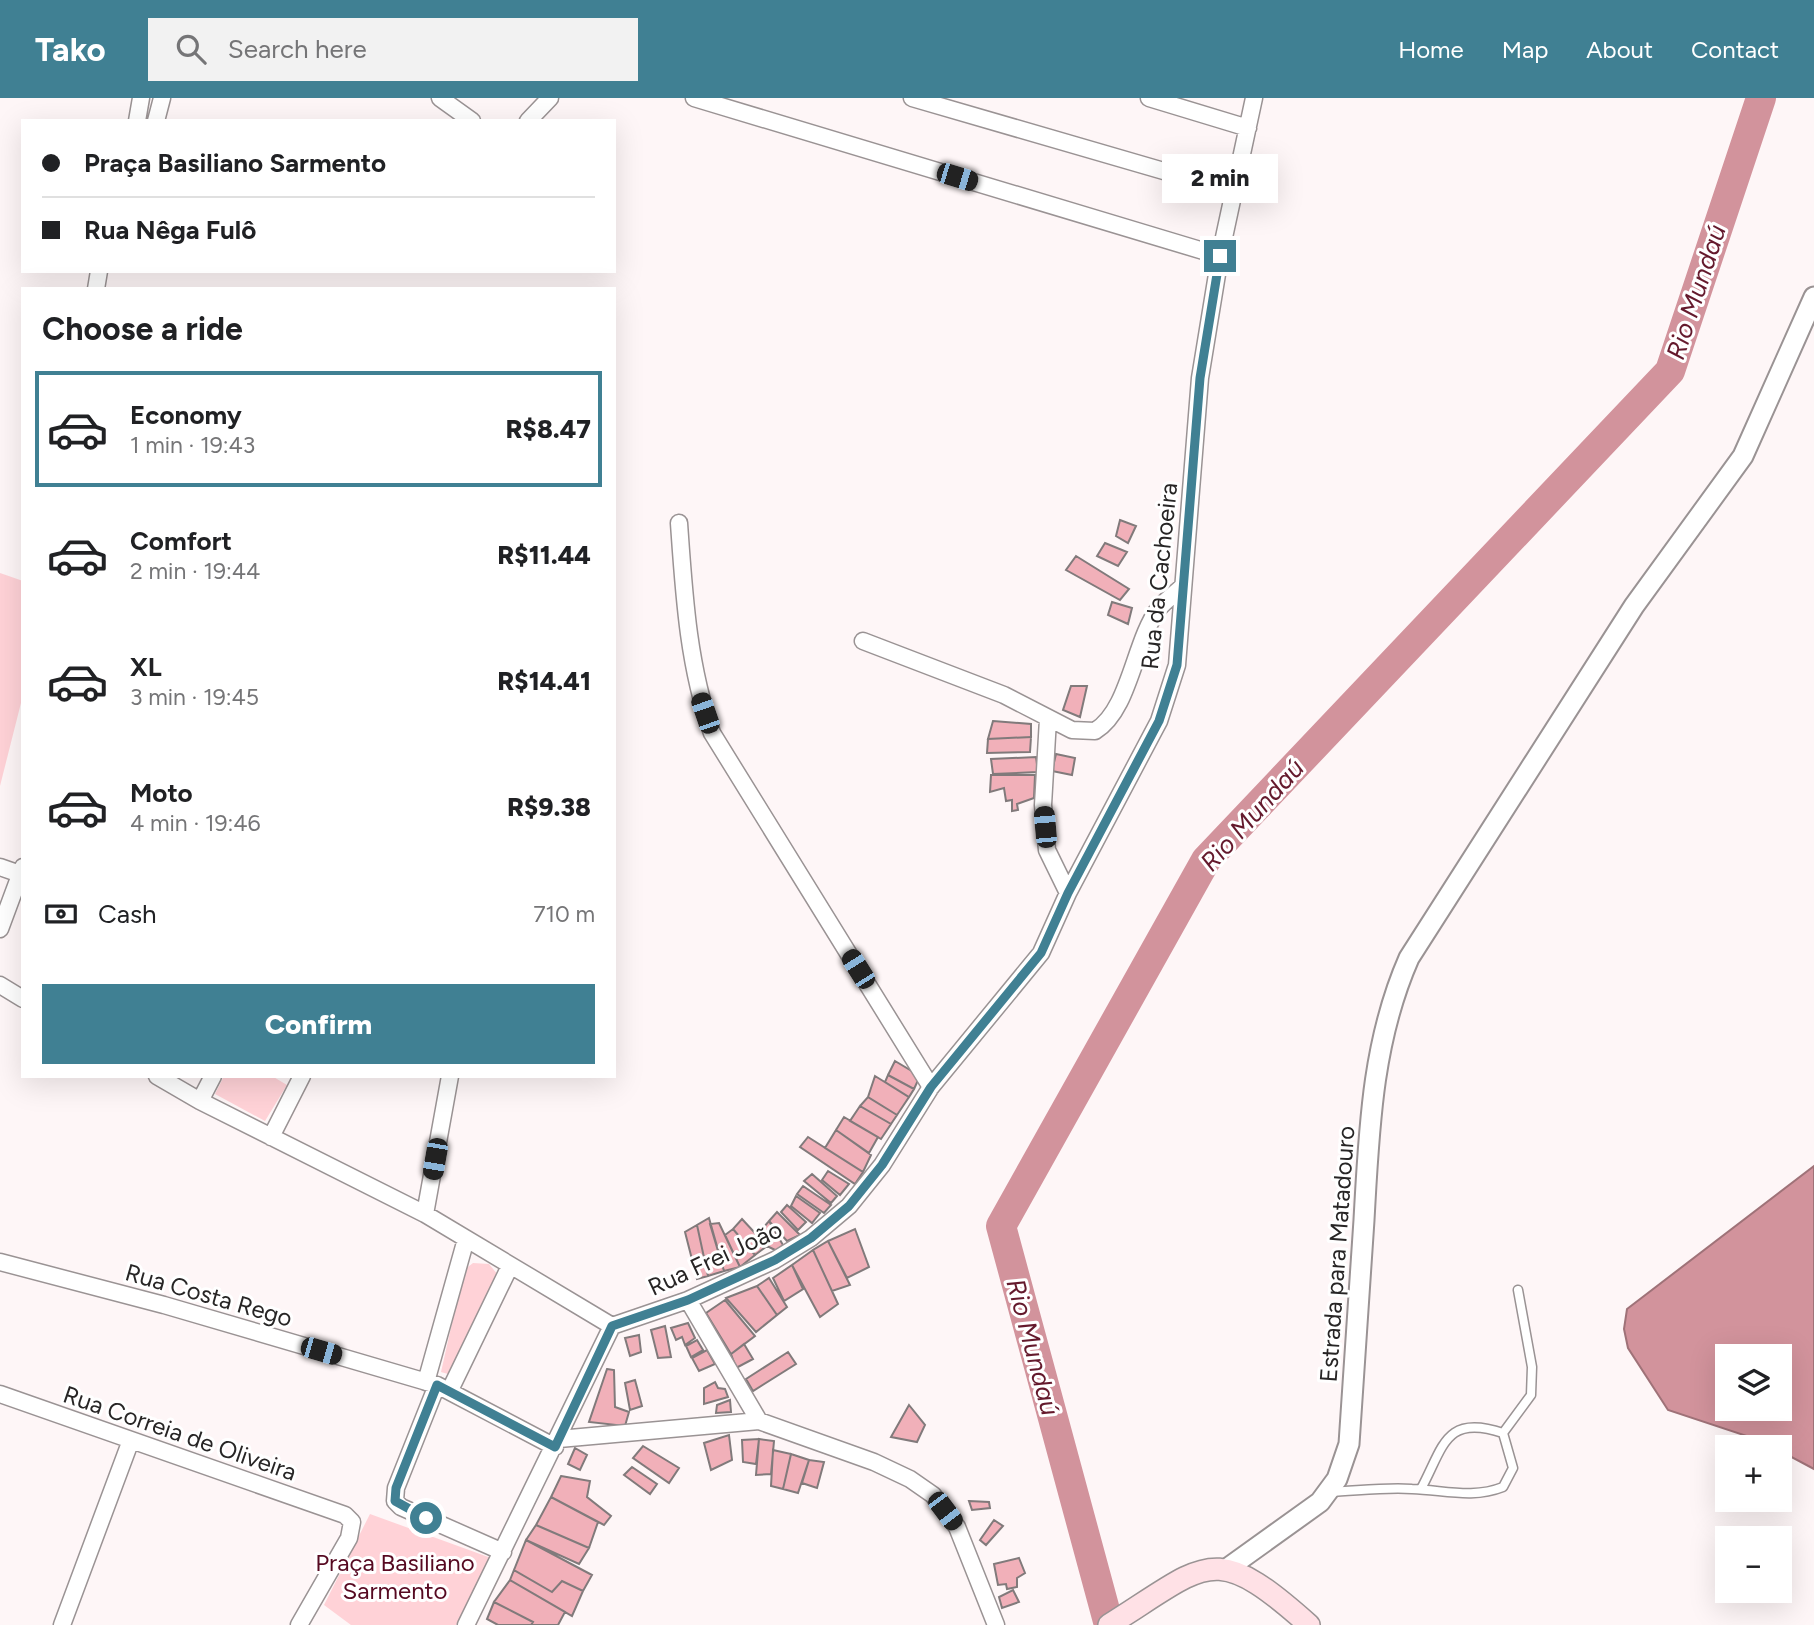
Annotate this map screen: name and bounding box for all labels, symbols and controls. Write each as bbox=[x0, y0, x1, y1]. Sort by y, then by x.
search box bbox=[148, 18, 638, 81]
text: Tako bbox=[35, 30, 106, 69]
icon: search bbox=[172, 30, 210, 68]
text: Search here bbox=[228, 33, 367, 65]
text: Home bbox=[1398, 35, 1464, 64]
text: Map bbox=[1502, 35, 1548, 64]
text: About bbox=[1586, 35, 1653, 64]
text: Contact bbox=[1691, 35, 1779, 64]
text: Praça Basiliano Sarmento bbox=[84, 147, 386, 179]
callout: 2 min bbox=[1162, 155, 1278, 204]
car bbox=[934, 161, 981, 193]
text: 2 min bbox=[1191, 164, 1249, 192]
text: Rua Nêga Fulô bbox=[84, 214, 256, 246]
water label: Rio Mundaú bbox=[1659, 221, 1733, 363]
route end bbox=[1204, 240, 1236, 272]
text: Choose a ride bbox=[42, 310, 243, 348]
icon: car bbox=[46, 398, 109, 461]
text: Economy bbox=[130, 399, 242, 431]
text: R$8.47 bbox=[506, 413, 591, 445]
text: 1 min · 19:43 bbox=[130, 431, 255, 459]
street label: Rua da Cachoeira bbox=[1135, 481, 1183, 671]
icon: car bbox=[46, 524, 109, 587]
text: Comfort bbox=[130, 525, 232, 557]
text: R$11.44 bbox=[497, 539, 591, 571]
text: 2 min · 19:44 bbox=[130, 557, 260, 585]
icon: car bbox=[46, 650, 109, 713]
text: XL bbox=[130, 651, 162, 683]
text: R$14.41 bbox=[497, 665, 591, 697]
text: 3 min · 19:45 bbox=[130, 683, 259, 711]
car bbox=[689, 690, 722, 736]
water label: Rio Mundaú bbox=[1193, 752, 1311, 878]
icon: car bbox=[46, 776, 109, 839]
text: Moto bbox=[130, 777, 193, 809]
text: R$9.38 bbox=[507, 791, 591, 823]
car bbox=[1033, 805, 1058, 849]
text: 4 min · 19:46 bbox=[130, 809, 261, 837]
icon: cash bbox=[42, 895, 80, 933]
text: Cash bbox=[98, 898, 157, 930]
text: 710 m bbox=[533, 900, 595, 928]
car bbox=[838, 946, 879, 992]
button: Confirm bbox=[42, 984, 595, 1064]
street label: Estrada para Matadouro bbox=[1314, 1125, 1360, 1383]
car bbox=[422, 1136, 449, 1182]
street label: Rua Frei João bbox=[643, 1214, 787, 1302]
street label: Rua Costa Rego bbox=[122, 1257, 296, 1333]
water label: Rio Mundaú bbox=[999, 1275, 1067, 1419]
car bbox=[298, 1335, 345, 1367]
map controls bbox=[1715, 1344, 1792, 1603]
button: layers bbox=[1715, 1344, 1792, 1421]
street label: Rua Correia de Oliveira bbox=[60, 1379, 300, 1487]
button: + bbox=[1715, 1435, 1792, 1512]
car bbox=[924, 1488, 967, 1534]
route start bbox=[410, 1502, 442, 1534]
button: − bbox=[1715, 1526, 1792, 1603]
park label: Praça Basiliano Sarmento bbox=[315, 1548, 475, 1605]

